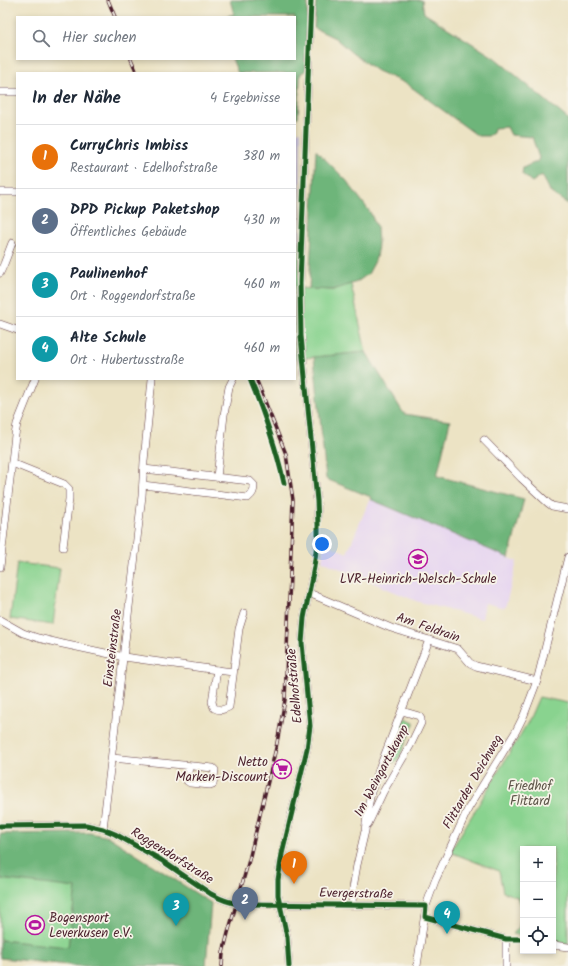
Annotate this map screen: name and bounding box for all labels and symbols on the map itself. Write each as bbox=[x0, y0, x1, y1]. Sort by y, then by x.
your location bbox=[312, 534, 332, 554]
school or university icon: LVR-Heinrich-Welsch-Schule bbox=[407, 548, 429, 570]
place label: LVR-Heinrich-Welsch-Schule bbox=[340, 569, 496, 590]
street label: Am Feldrain bbox=[393, 607, 463, 649]
street label: Einsteinstraße bbox=[98, 608, 128, 688]
street label: Edelhofstraße bbox=[281, 647, 309, 724]
street label: Im Weingartskamp bbox=[349, 721, 415, 821]
street label: Flittarder Deichweg bbox=[437, 731, 509, 833]
place label: Netto Marken-Discount bbox=[176, 752, 269, 788]
supermarket icon: Netto Marken-Discount bbox=[271, 758, 293, 780]
park label: Friedhof Flittard bbox=[508, 776, 553, 812]
street label: Roggendorfstraße bbox=[126, 822, 218, 890]
pin: 1 bbox=[281, 851, 307, 884]
street label: Evergerstraße bbox=[319, 883, 393, 905]
pin: 2 bbox=[232, 887, 258, 920]
pin: 3 bbox=[163, 893, 189, 926]
pin: 4 bbox=[434, 901, 460, 934]
place label: Bogensport Leverkusen e.V. bbox=[49, 908, 132, 944]
sports icon: Bogensport Leverkusen e.V. bbox=[24, 914, 46, 936]

